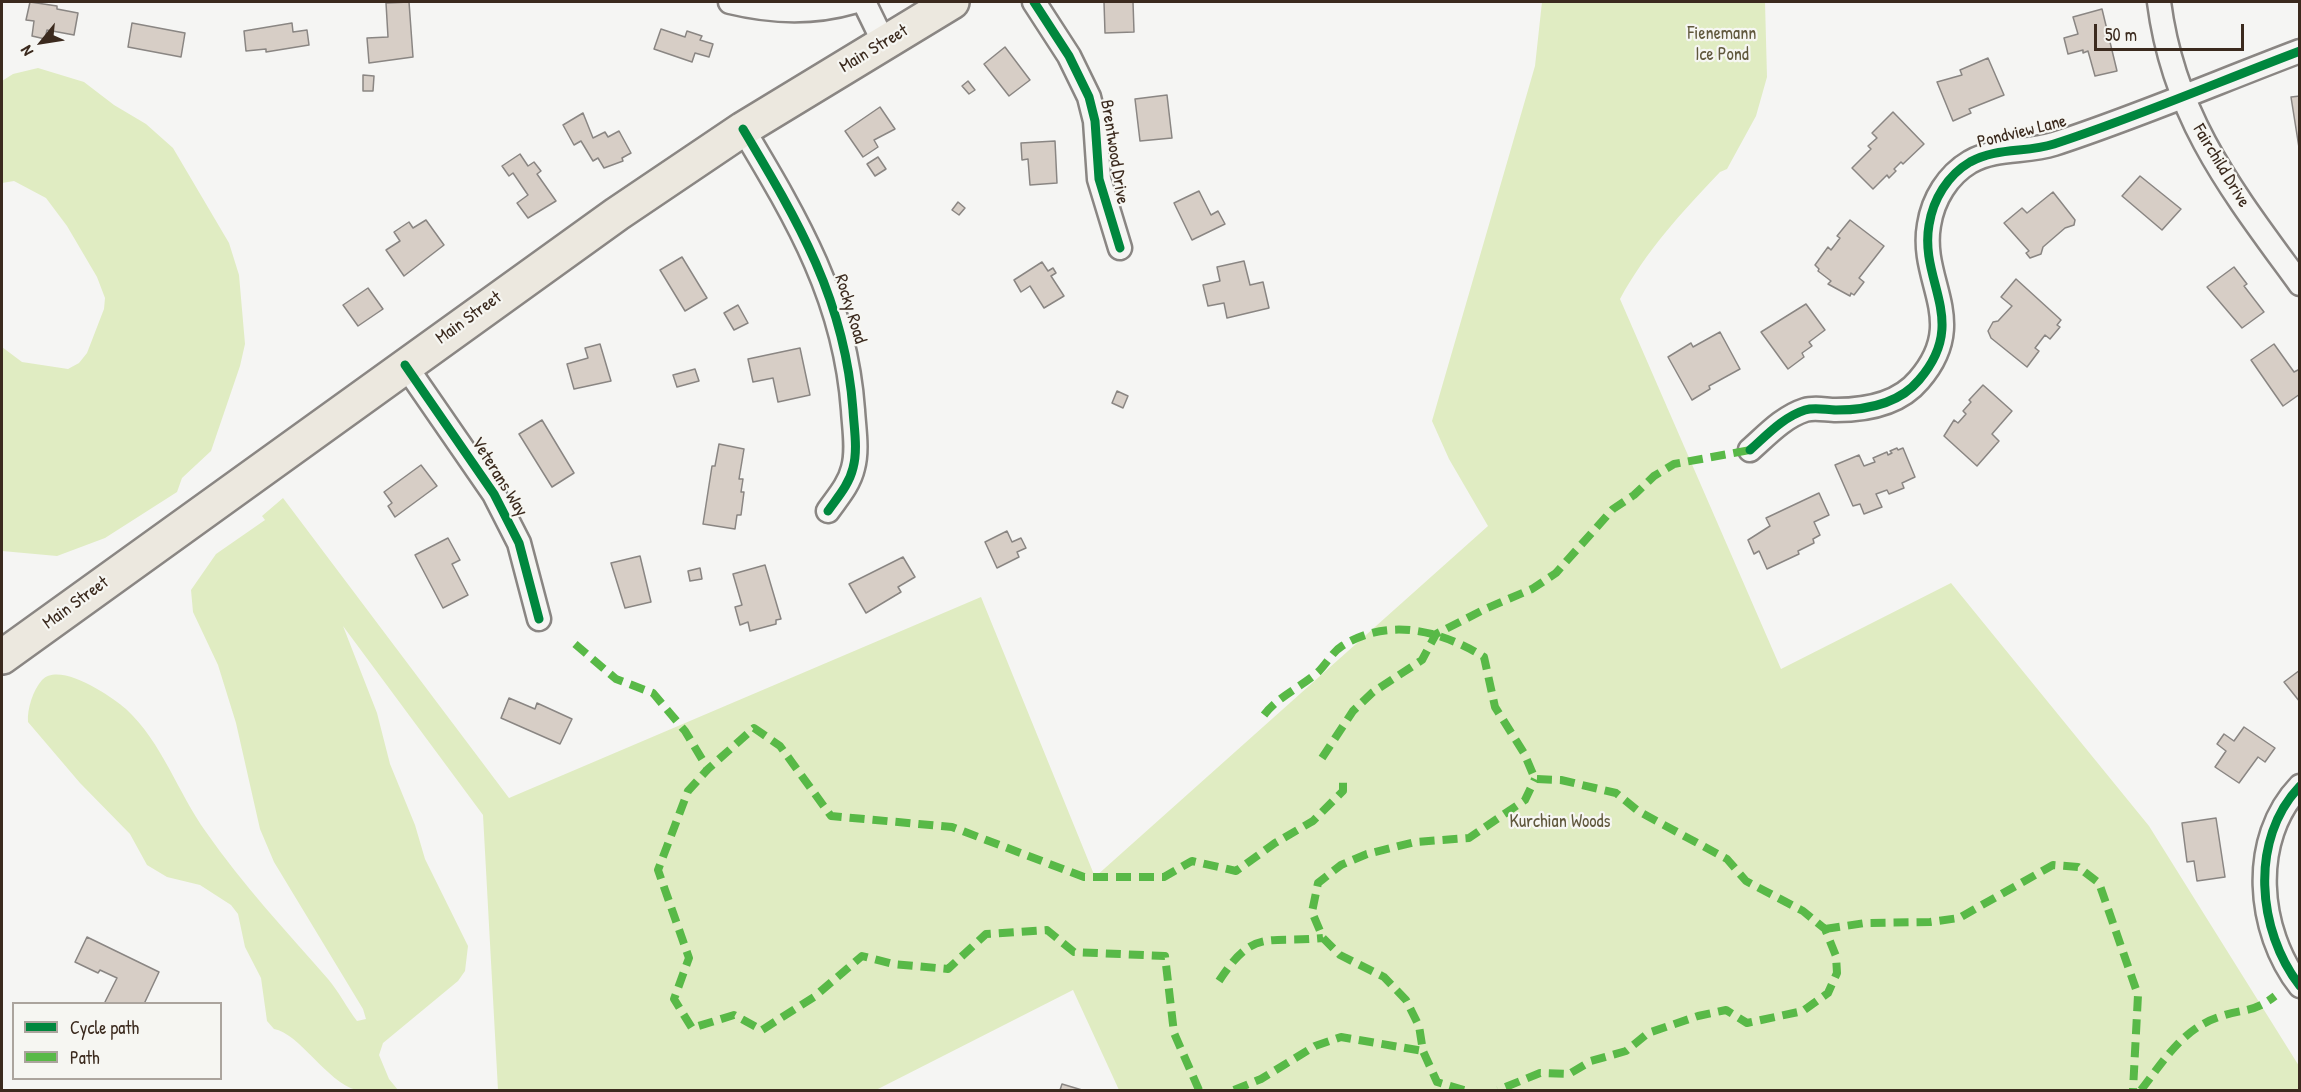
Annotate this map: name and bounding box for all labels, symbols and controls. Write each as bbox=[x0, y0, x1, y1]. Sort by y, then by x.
north arrow bbox=[12, 12, 72, 72]
scale bar bbox=[2097, 12, 2247, 50]
street label: Main Street bbox=[836, 20, 912, 78]
text: 50 m bbox=[2105, 22, 2137, 47]
park label: Fienemann Ice Pond bbox=[1688, 23, 1756, 66]
text: N bbox=[15, 42, 38, 60]
street label: Brentwood Drive bbox=[1095, 98, 1133, 206]
street label: Pondview Lane bbox=[1975, 111, 2069, 153]
street label: Fairchild Drive bbox=[2188, 121, 2254, 211]
street label: Rocky Road bbox=[829, 272, 871, 346]
street label: Main Street bbox=[432, 287, 506, 349]
street label: Veterans Way bbox=[466, 433, 532, 521]
street label: Main Street bbox=[39, 572, 113, 634]
park label: Kurchian Woods bbox=[1510, 811, 1610, 833]
legend bbox=[12, 1002, 222, 1080]
text: Cycle path bbox=[70, 1015, 139, 1040]
text: Path bbox=[70, 1045, 99, 1070]

